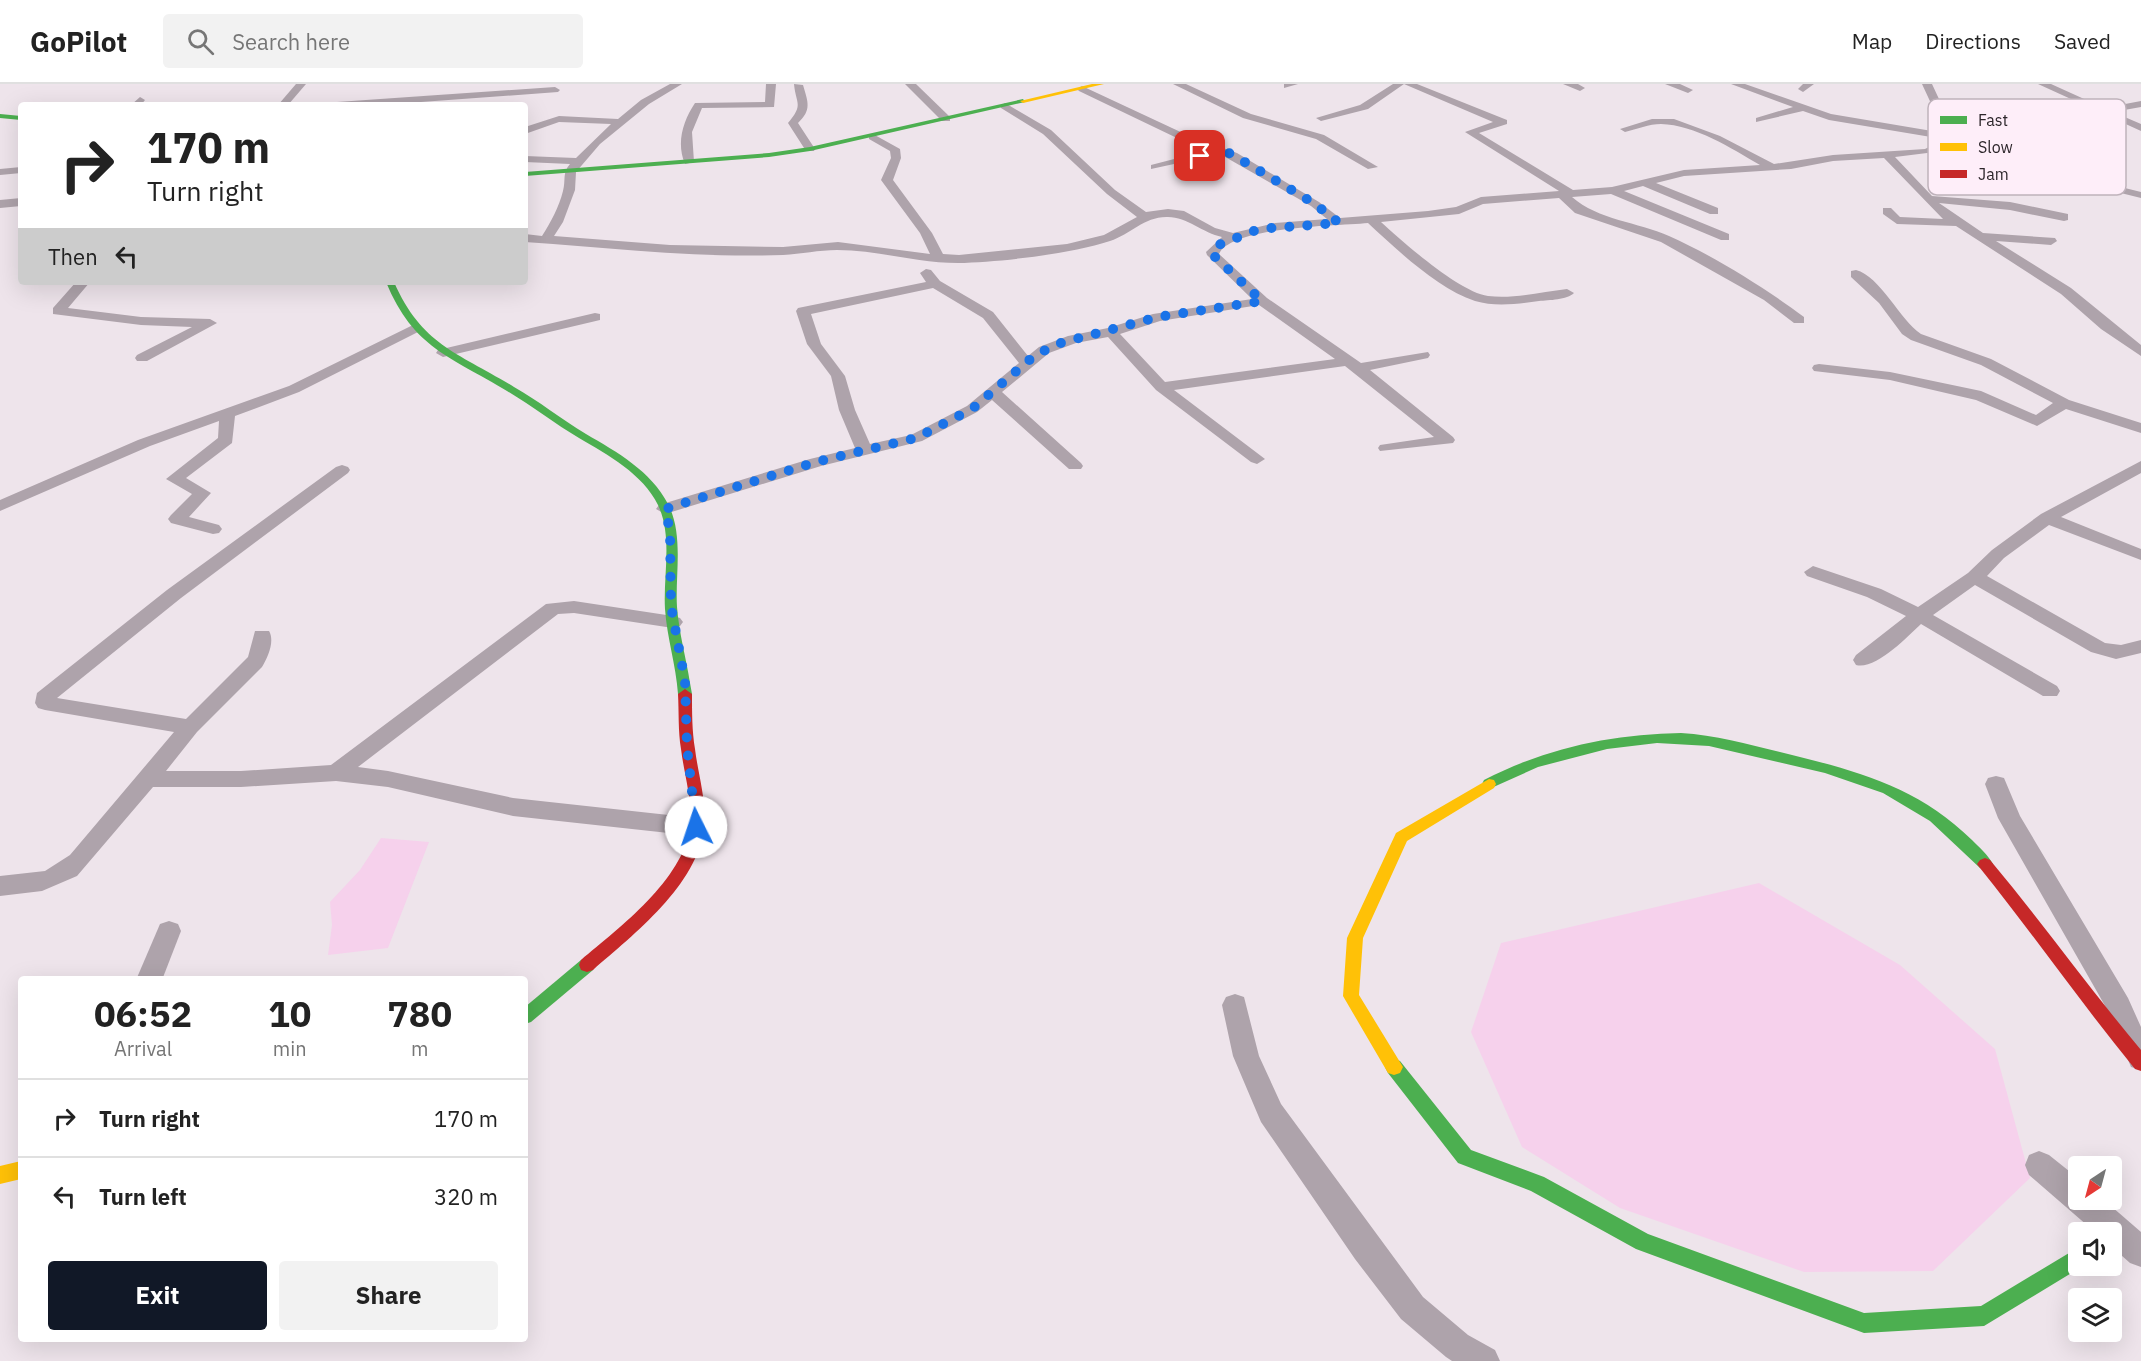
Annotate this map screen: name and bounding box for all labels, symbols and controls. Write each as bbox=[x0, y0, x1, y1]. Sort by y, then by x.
search box bbox=[163, 14, 583, 68]
text: GoPilot bbox=[30, 23, 127, 60]
icon: search bbox=[184, 25, 217, 58]
text: Search here bbox=[232, 27, 350, 56]
text: Map bbox=[1852, 27, 1892, 55]
text: Directions bbox=[1925, 27, 2021, 55]
text: Saved bbox=[2054, 27, 2111, 55]
legend bbox=[1928, 99, 2126, 195]
text: Fast bbox=[1978, 110, 2008, 130]
text: 170 m bbox=[147, 120, 270, 175]
icon: right bbox=[48, 126, 126, 204]
pin bbox=[1174, 130, 1225, 181]
text: Slow bbox=[1978, 137, 2013, 157]
icon: arrive bbox=[1183, 139, 1216, 172]
text: Jam bbox=[1978, 164, 2009, 184]
text: Turn right bbox=[147, 173, 264, 208]
icon: left bbox=[110, 240, 143, 273]
text: Then bbox=[48, 242, 98, 271]
position arrow bbox=[664, 795, 728, 859]
text: 06:52 bbox=[94, 990, 192, 1037]
text: 10 bbox=[268, 990, 311, 1037]
text: 780 bbox=[387, 990, 452, 1037]
text: Arrival bbox=[114, 1035, 172, 1062]
text: min bbox=[273, 1035, 307, 1062]
text: m bbox=[411, 1035, 428, 1062]
icon: right bbox=[48, 1102, 81, 1135]
text: Turn right bbox=[99, 1104, 200, 1133]
text: 170 m bbox=[434, 1104, 498, 1133]
north arrow bbox=[2068, 1156, 2122, 1210]
map controls bbox=[2068, 1156, 2122, 1342]
icon: left bbox=[48, 1180, 81, 1213]
text: Turn left bbox=[99, 1182, 187, 1211]
text: 320 m bbox=[434, 1182, 498, 1211]
button: sound bbox=[2068, 1222, 2122, 1276]
button: Exit bbox=[48, 1261, 267, 1330]
button: Share bbox=[279, 1261, 498, 1330]
button: layers bbox=[2068, 1288, 2122, 1342]

